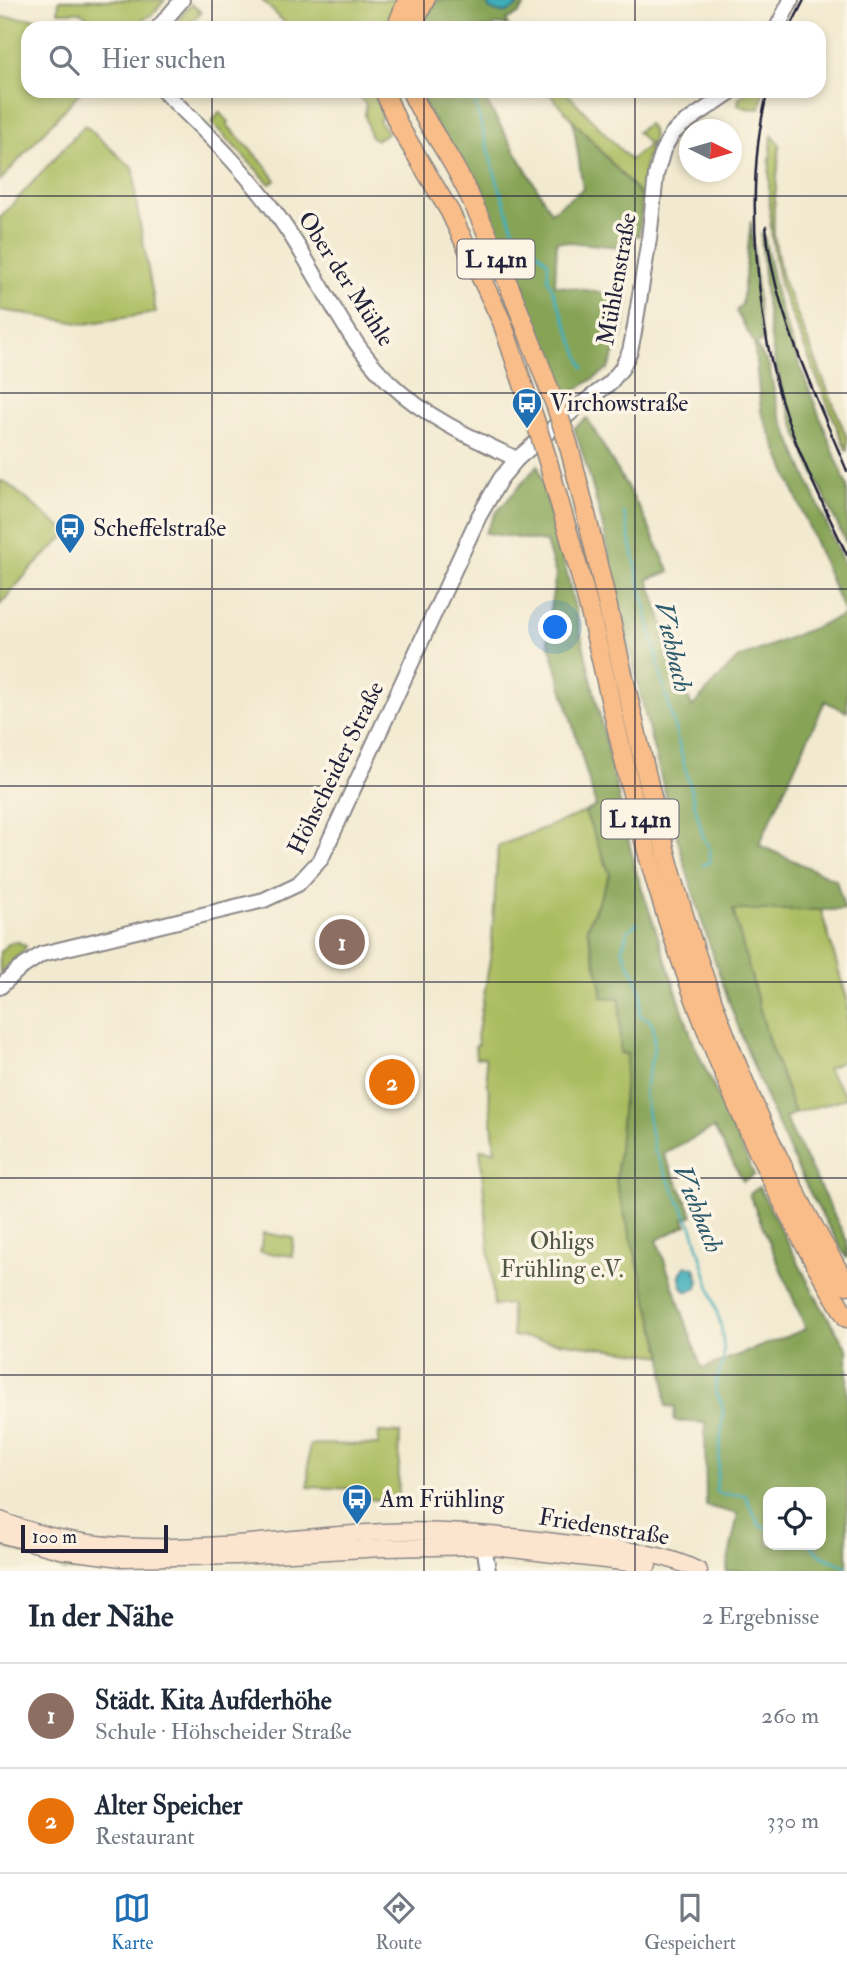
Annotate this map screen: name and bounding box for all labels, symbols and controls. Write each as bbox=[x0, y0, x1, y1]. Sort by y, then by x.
search box bbox=[21, 21, 826, 98]
icon: search bbox=[45, 41, 83, 79]
text: Hier suchen bbox=[101, 44, 226, 76]
north arrow bbox=[679, 119, 742, 182]
street label: Ober der Mühle bbox=[291, 206, 401, 352]
street label: Mühlenstraße bbox=[590, 210, 644, 348]
road number: L 141n bbox=[458, 240, 534, 278]
bus stop icon: Virchowstraße bbox=[510, 386, 544, 430]
place label: Virchowstraße bbox=[550, 388, 688, 419]
bus stop icon: Scheffelstraße bbox=[53, 511, 87, 555]
place label: Scheffelstraße bbox=[93, 513, 226, 544]
water label: Viehbach bbox=[647, 599, 699, 695]
your location bbox=[538, 610, 572, 644]
street label: Höhscheider Straße bbox=[281, 676, 391, 860]
road number: L 141n bbox=[602, 800, 678, 838]
pin: 1 bbox=[319, 916, 365, 968]
pin: 2 bbox=[369, 1056, 415, 1108]
water label: Viehbach bbox=[666, 1160, 730, 1258]
park label: Ohligs Frühling e.V. bbox=[500, 1226, 624, 1285]
bus stop icon: Am Frühling bbox=[340, 1482, 374, 1526]
place label: Am Frühling bbox=[379, 1484, 505, 1515]
map controls bbox=[763, 1487, 826, 1550]
button: locate bbox=[763, 1487, 826, 1550]
street label: Friedenstraße bbox=[537, 1501, 671, 1553]
scale bar bbox=[21, 1522, 168, 1554]
text: 100 m bbox=[32, 1525, 77, 1549]
text: In der Nähe bbox=[28, 1598, 173, 1635]
text: 2 Ergebnisse bbox=[702, 1602, 819, 1631]
text: Städt. Kita Aufderhöhe bbox=[95, 1685, 332, 1717]
text: 1 bbox=[47, 1701, 55, 1730]
text: 260 m bbox=[761, 1701, 819, 1730]
text: Schule · Höhscheider Straße bbox=[95, 1717, 352, 1746]
text: Alter Speicher bbox=[95, 1790, 242, 1822]
text: 2 bbox=[45, 1806, 57, 1835]
text: 330 m bbox=[767, 1806, 819, 1835]
text: Restaurant bbox=[95, 1822, 195, 1851]
tab: Karte bbox=[111, 1889, 153, 1955]
tab: Route bbox=[376, 1889, 422, 1955]
tab: Gespeichert bbox=[644, 1889, 736, 1955]

